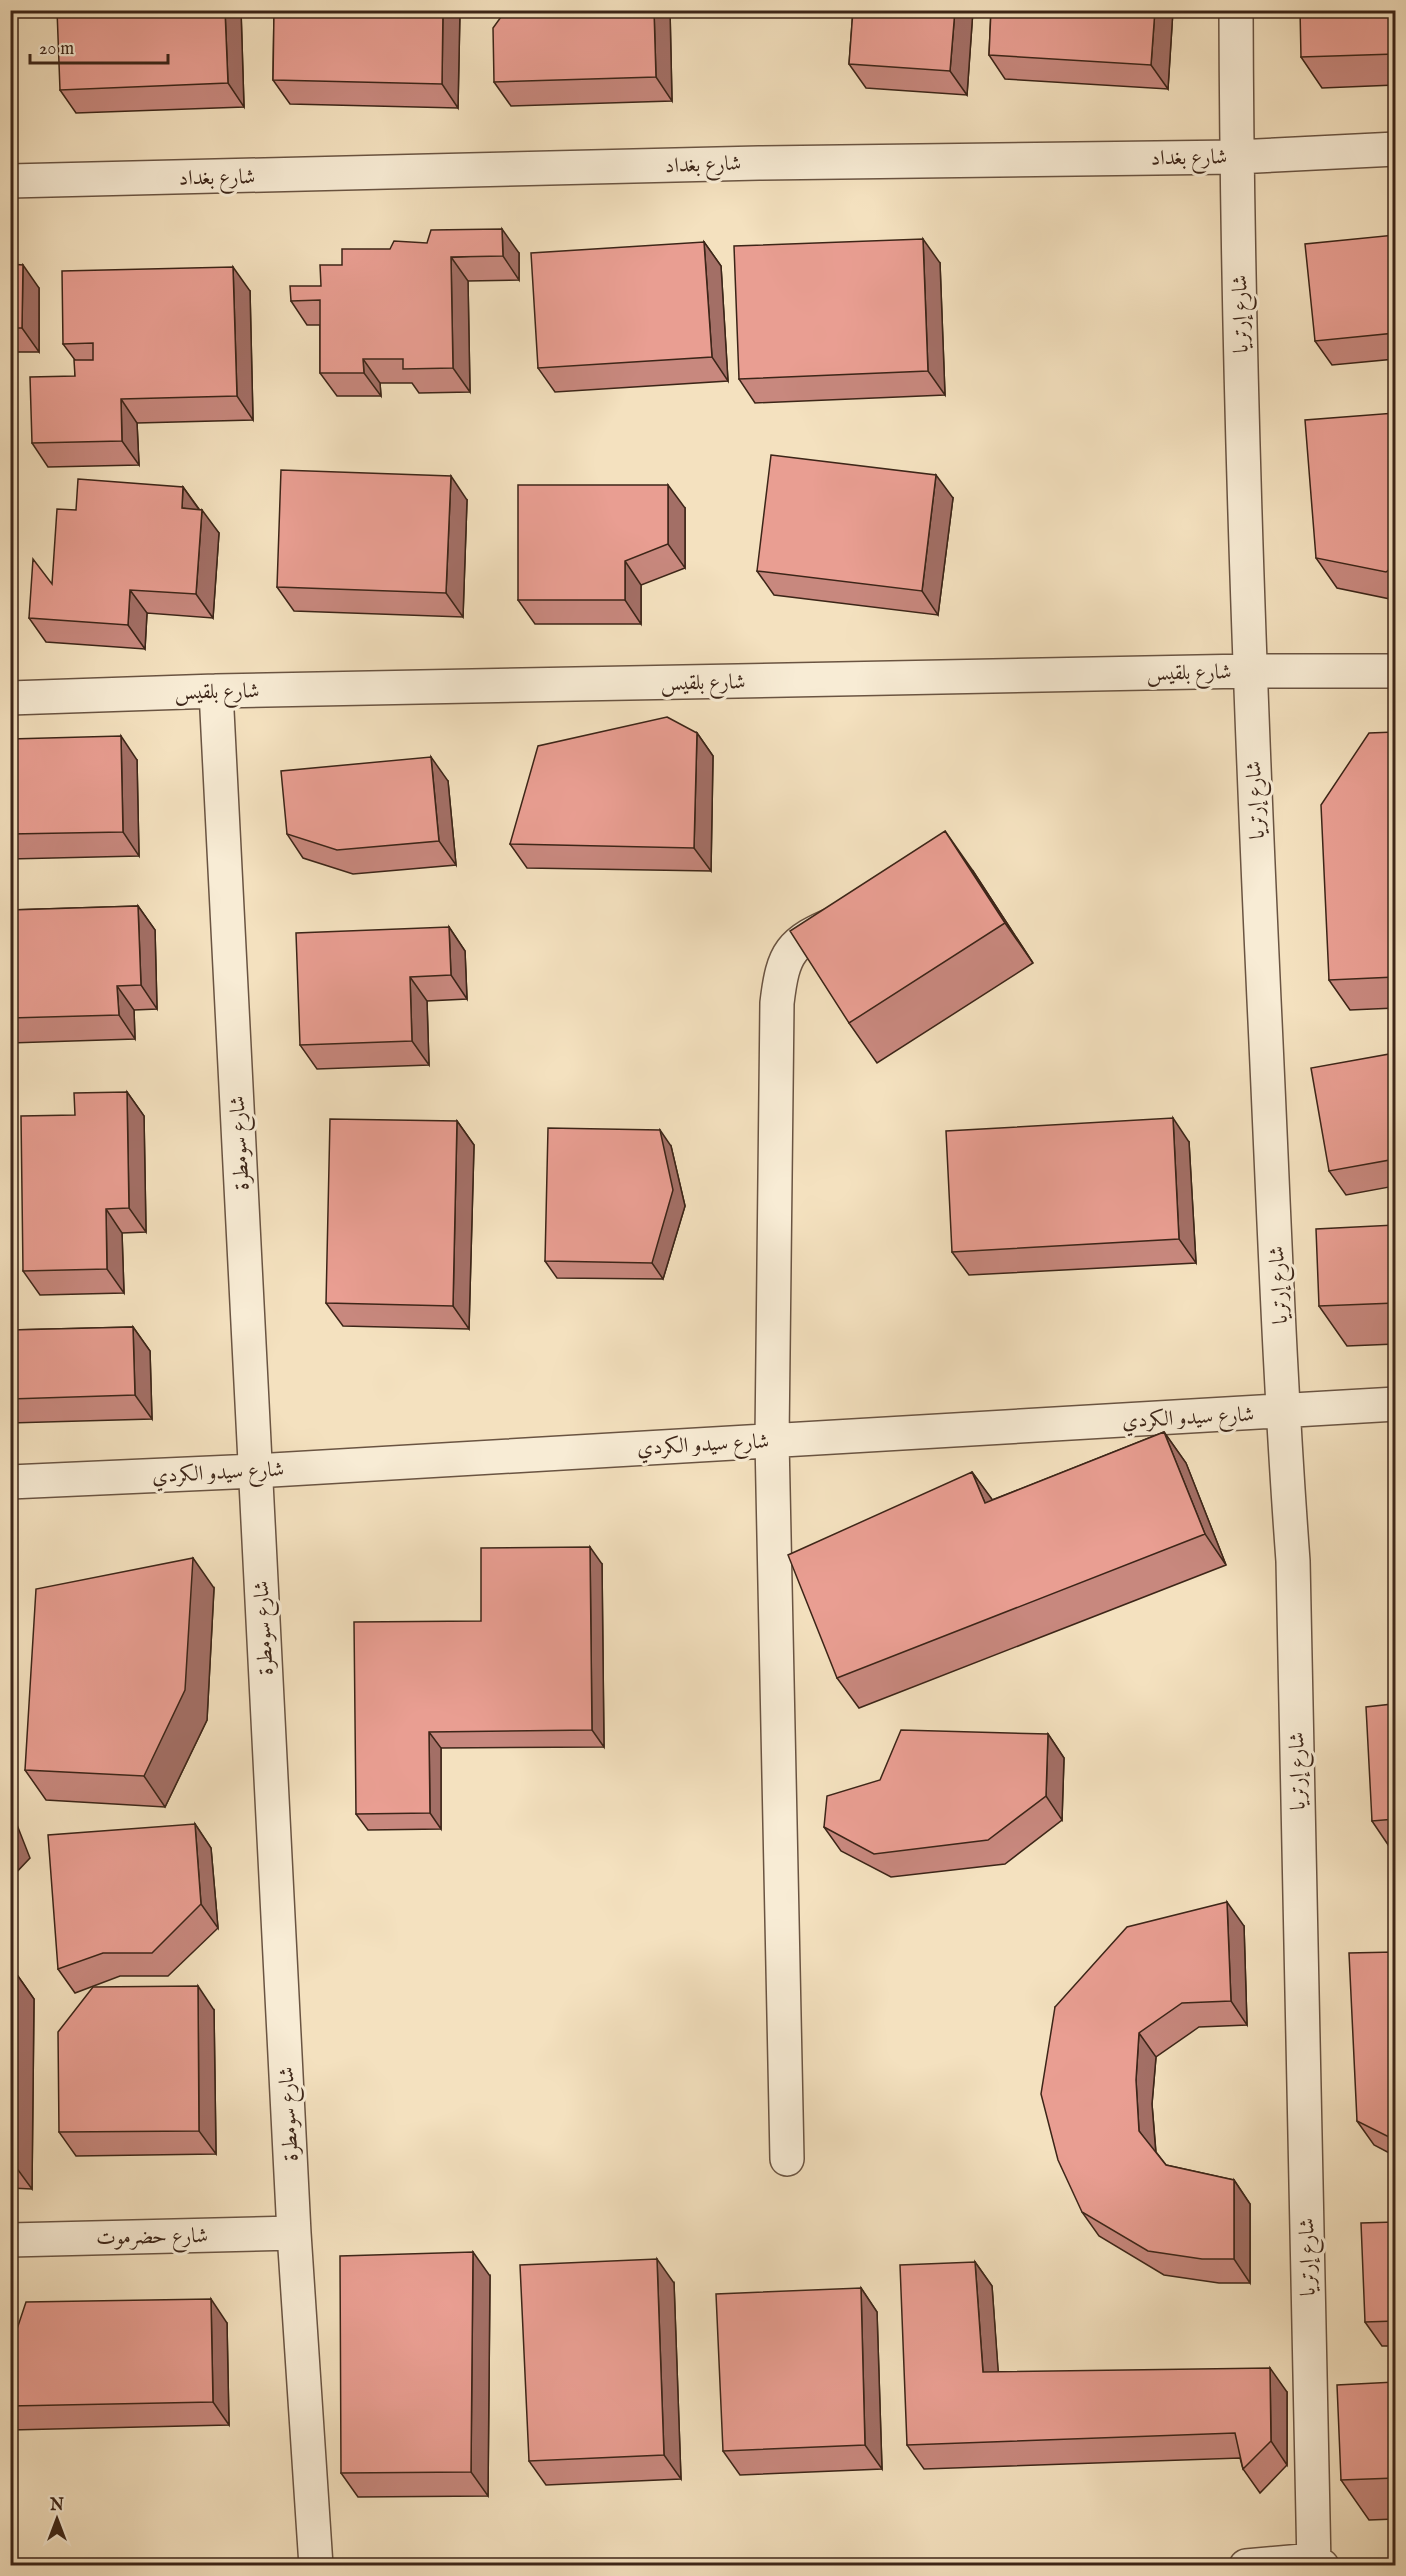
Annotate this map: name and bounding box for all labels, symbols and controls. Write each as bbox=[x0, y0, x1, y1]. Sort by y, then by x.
scale bar bbox=[30, 27, 168, 65]
text: 20 m bbox=[39, 38, 74, 61]
street label: شارع بغداد bbox=[1150, 144, 1228, 176]
street label: شارع بغداد bbox=[664, 151, 742, 183]
street label: شارع بغداد bbox=[178, 164, 256, 196]
street label: شارع إرتريا bbox=[1227, 275, 1259, 353]
street label: شارع بلقيس bbox=[1146, 659, 1232, 691]
street label: شارع بلقيس bbox=[660, 669, 746, 701]
street label: شارع بلقيس bbox=[174, 678, 260, 710]
street label: شارع إرتريا bbox=[1241, 760, 1275, 840]
street label: شارع سومطرة bbox=[225, 1095, 259, 1191]
street label: شارع إرتريا bbox=[1264, 1245, 1298, 1325]
street label: شارع سيدو الكردي bbox=[1121, 1402, 1255, 1438]
street label: شارع سيدو الكردي bbox=[636, 1429, 770, 1465]
street label: شارع سيدو الكردي bbox=[151, 1457, 285, 1493]
street label: شارع سومطرة bbox=[249, 1580, 283, 1676]
street label: شارع إرتريا bbox=[1284, 1732, 1316, 1810]
street label: شارع سومطرة bbox=[274, 2066, 308, 2162]
street label: شارع إرتريا bbox=[1294, 2218, 1326, 2296]
street label: شارع حضرموت bbox=[96, 2223, 208, 2255]
north arrow bbox=[27, 2489, 87, 2549]
text: N bbox=[49, 2496, 64, 2516]

